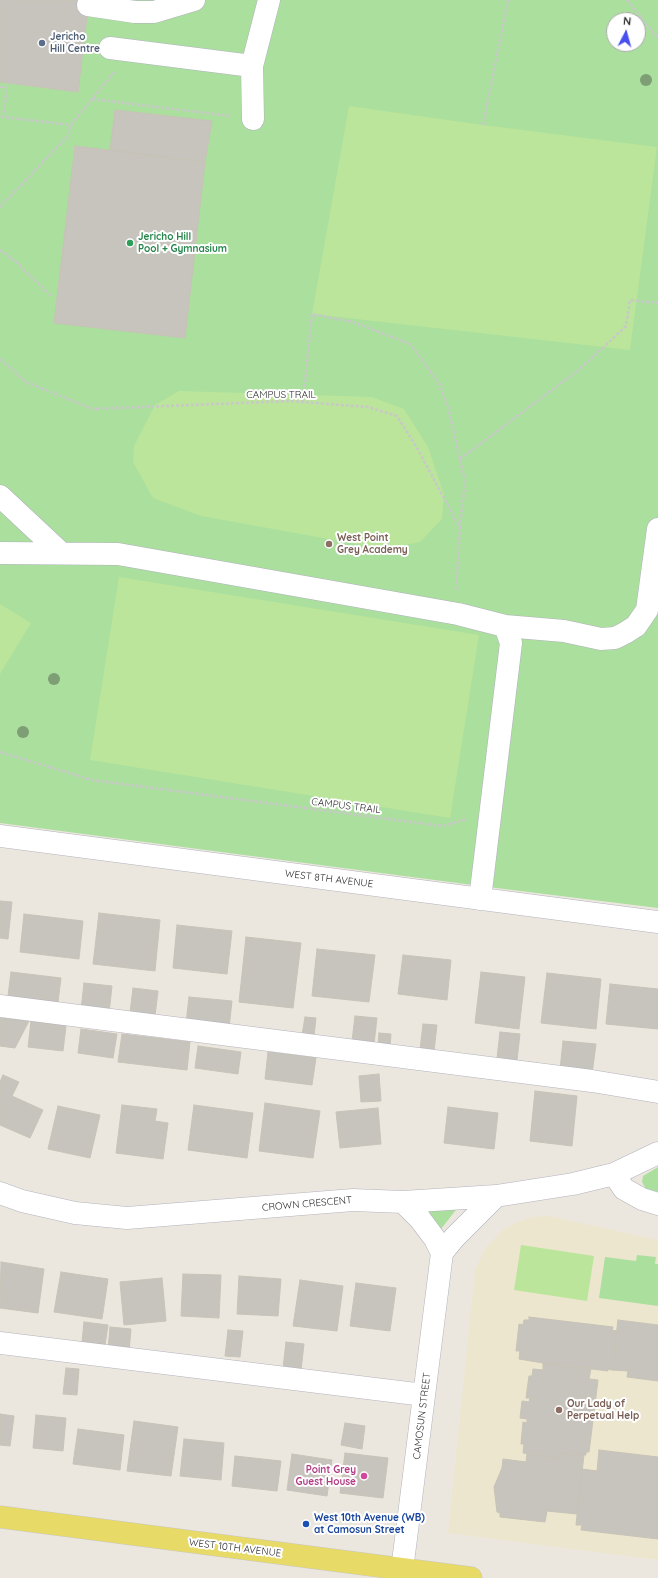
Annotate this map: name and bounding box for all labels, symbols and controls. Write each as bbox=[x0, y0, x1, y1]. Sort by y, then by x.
north arrow bbox=[606, 12, 646, 52]
text: N bbox=[622, 14, 632, 28]
place label: Jericho Hill Centre bbox=[50, 31, 100, 54]
marker: Jericho Hill Centre bbox=[37, 38, 47, 48]
place label: Jericho Hill Pool + Gymnasium bbox=[138, 231, 227, 254]
marker: Jericho Hill Pool + Gymnasium bbox=[125, 238, 135, 248]
street label: CAMPUS TRAIL bbox=[246, 389, 316, 401]
place label: West Point Grey Academy bbox=[337, 532, 408, 556]
marker: West Point Grey Academy bbox=[324, 539, 334, 549]
street label: CAMPUS TRAIL bbox=[311, 796, 381, 816]
street label: WEST 8TH AVENUE bbox=[284, 868, 374, 890]
street label: CROWN CRESCENT bbox=[261, 1194, 353, 1214]
street label: CAMOSUN STREET bbox=[411, 1372, 433, 1460]
place label: Our Lady of Perpetual Help bbox=[567, 1398, 639, 1422]
marker: Our Lady of Perpetual Help bbox=[554, 1405, 564, 1415]
place label: Point Grey Guest House bbox=[296, 1464, 356, 1488]
marker: Point Grey Guest House bbox=[359, 1471, 369, 1481]
place label: West 10th Avenue (WB) at Camosun Street bbox=[314, 1512, 425, 1536]
marker: West 10th Avenue (WB) at Camosun Street bbox=[301, 1519, 311, 1529]
street label: WEST 10TH AVENUE bbox=[188, 1536, 282, 1560]

